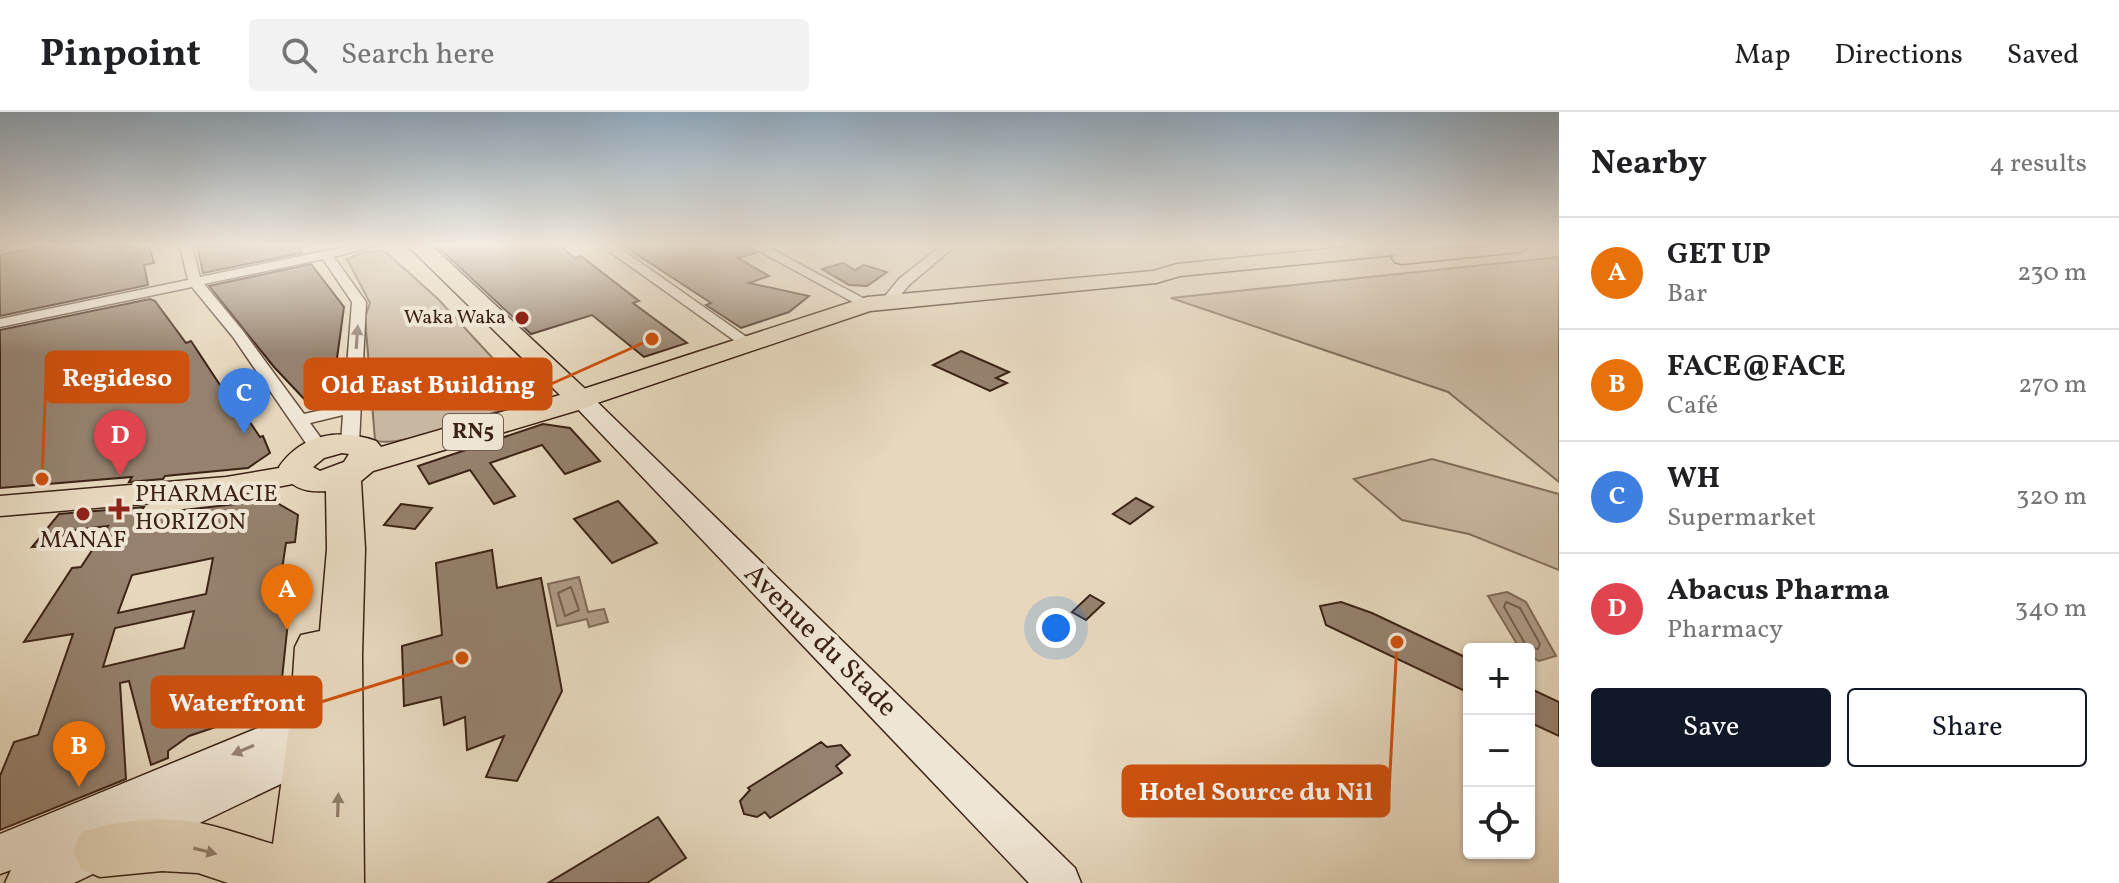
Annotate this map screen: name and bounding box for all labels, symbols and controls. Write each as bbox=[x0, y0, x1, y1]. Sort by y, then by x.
search box bbox=[249, 19, 809, 91]
text: Pinpoint bbox=[40, 29, 201, 82]
icon: search bbox=[277, 33, 321, 77]
text: Search here bbox=[341, 34, 494, 76]
text: Map bbox=[1735, 36, 1791, 75]
text: Directions bbox=[1835, 36, 1963, 75]
text: Saved bbox=[2007, 36, 2079, 75]
text: Nearby bbox=[1591, 141, 1707, 188]
text: 4 results bbox=[1989, 146, 2087, 182]
text: GET UP bbox=[1667, 234, 1771, 276]
text: A bbox=[1608, 255, 1626, 291]
text: 230 m bbox=[2017, 255, 2087, 291]
text: Bar bbox=[1667, 276, 1707, 312]
place label: Waka Waka bbox=[404, 304, 506, 332]
marker: Waka Waka bbox=[513, 309, 531, 327]
one-way arrow bbox=[351, 324, 364, 349]
text: FACE@FACE bbox=[1667, 346, 1846, 388]
callout: Regideso bbox=[46, 352, 188, 402]
callout: Old East Building bbox=[305, 359, 551, 409]
text: Regideso bbox=[62, 361, 172, 397]
text: B bbox=[1608, 367, 1626, 403]
text: 270 m bbox=[2018, 367, 2087, 403]
pin: C bbox=[218, 368, 270, 434]
text: Old East Building bbox=[321, 368, 535, 404]
text: Café bbox=[1667, 388, 1718, 424]
pin: D bbox=[94, 410, 146, 476]
road number: RN5 bbox=[443, 414, 503, 450]
text: WH bbox=[1667, 458, 1720, 500]
place label: PHARMACIE HORIZON bbox=[135, 478, 278, 540]
text: C bbox=[1609, 479, 1625, 515]
text: 320 m bbox=[2016, 479, 2087, 515]
marker: PHARMACIE HORIZON bbox=[110, 500, 128, 518]
text: Supermarket bbox=[1667, 500, 1816, 536]
marker: MANAF bbox=[74, 505, 92, 523]
place label: MANAF bbox=[40, 524, 126, 558]
street label: Avenue du Stade bbox=[735, 556, 905, 726]
pin: A bbox=[261, 564, 313, 630]
text: Abacus Pharma bbox=[1667, 570, 1890, 612]
text: D bbox=[1607, 591, 1627, 627]
text: 340 m bbox=[2015, 591, 2087, 627]
your location bbox=[1036, 608, 1076, 648]
text: Pharmacy bbox=[1667, 612, 1783, 648]
map controls bbox=[1463, 643, 1535, 859]
button: + bbox=[1463, 643, 1535, 715]
callout: Waterfront bbox=[152, 677, 321, 727]
text: Waterfront bbox=[169, 686, 306, 722]
button: Save bbox=[1591, 688, 1831, 767]
button: Share bbox=[1847, 688, 2087, 767]
button: − bbox=[1463, 715, 1535, 787]
pin: B bbox=[53, 721, 105, 787]
one-way arrow bbox=[231, 744, 255, 757]
callout: Hotel Source du Nil bbox=[1123, 766, 1389, 816]
text: Hotel Source du Nil bbox=[1139, 775, 1373, 811]
button: locate bbox=[1463, 787, 1535, 859]
one-way arrow bbox=[332, 792, 345, 817]
one-way arrow bbox=[193, 845, 218, 858]

